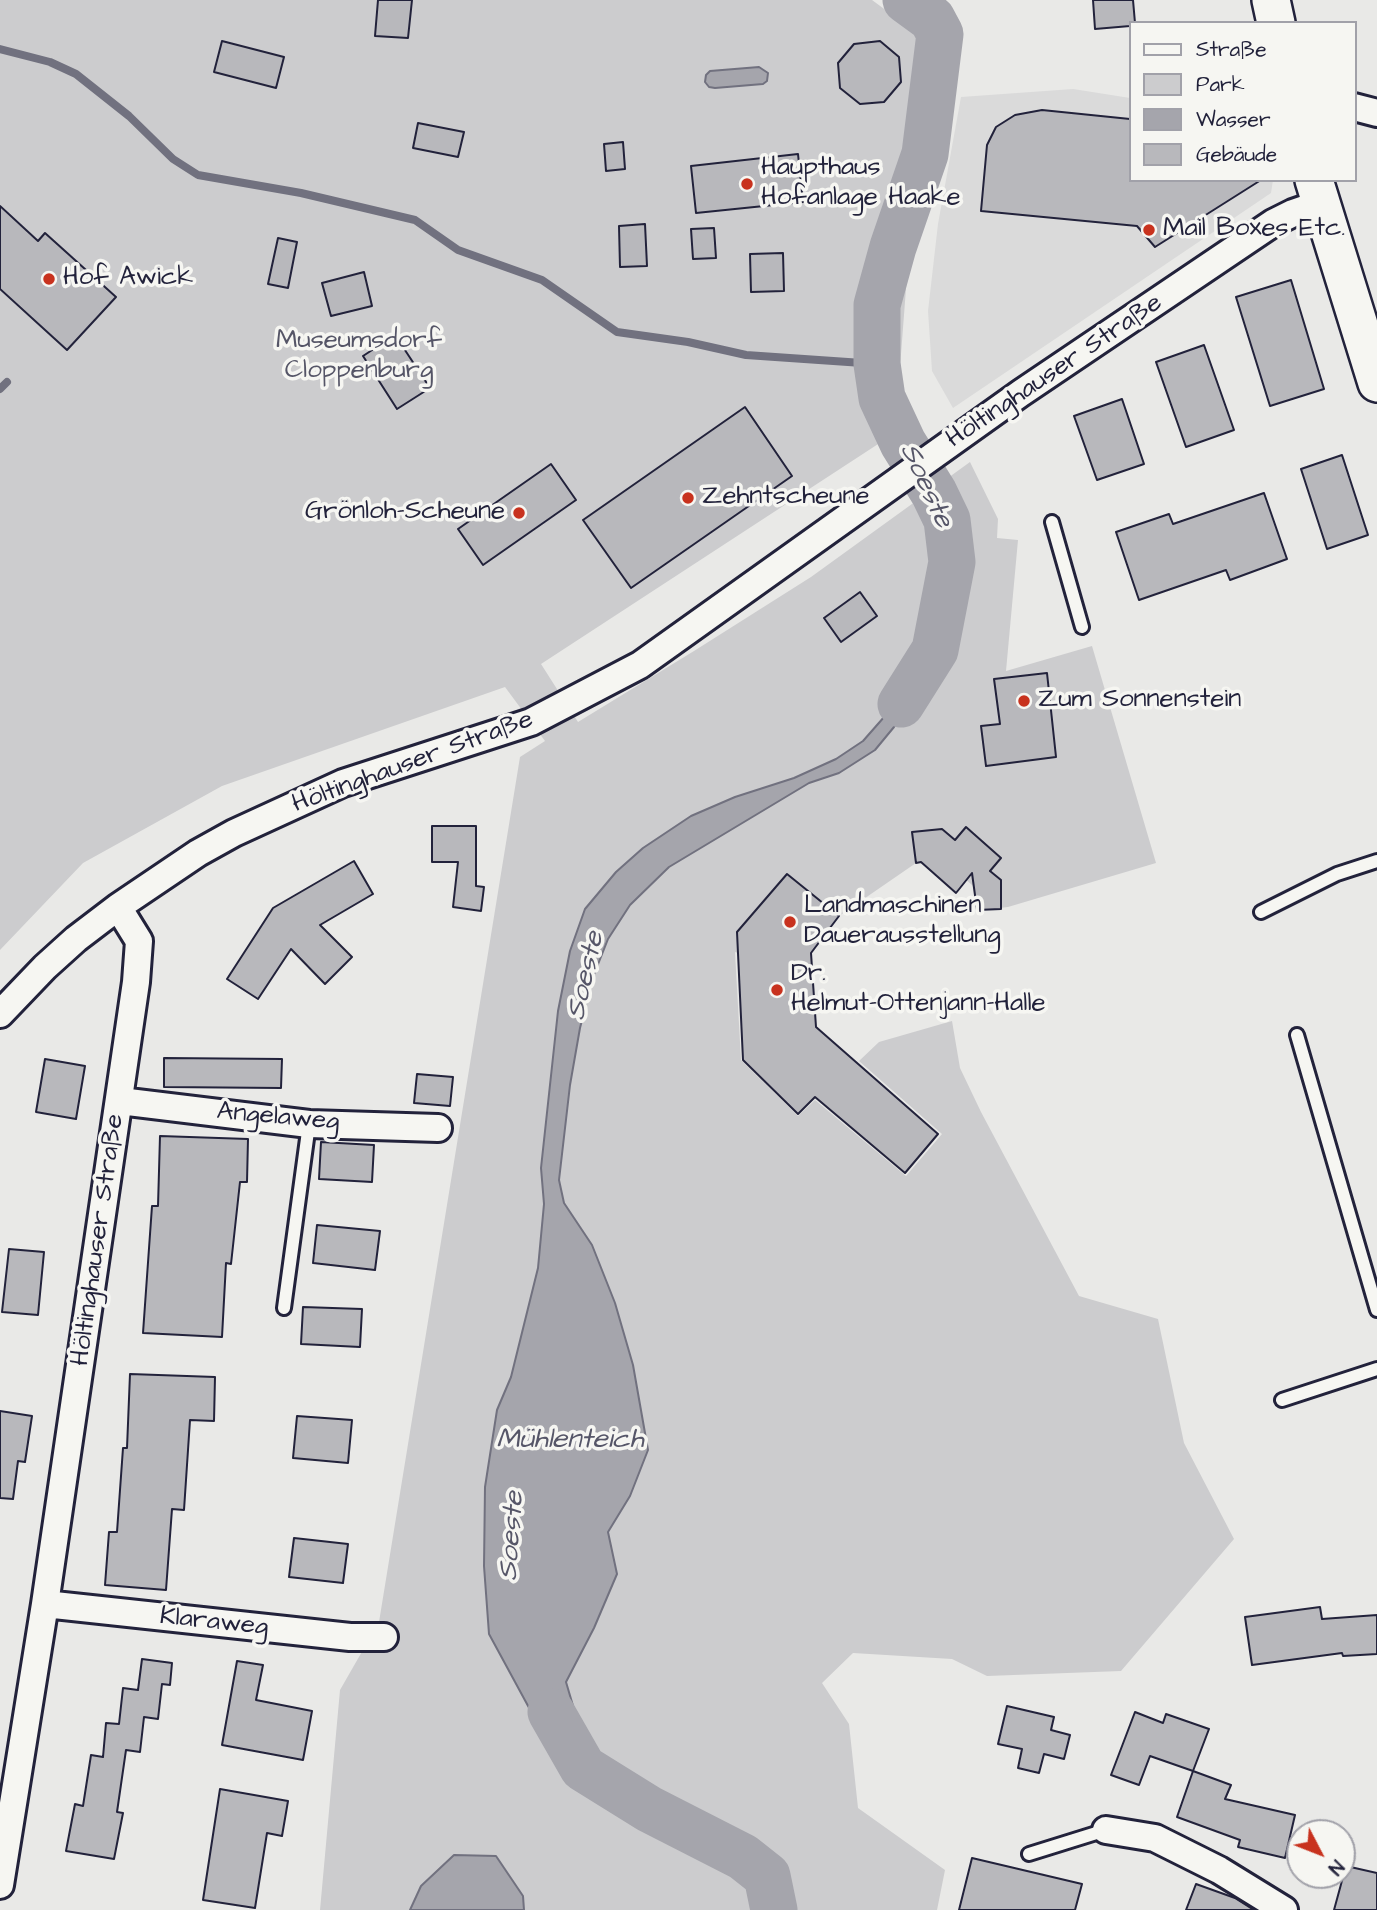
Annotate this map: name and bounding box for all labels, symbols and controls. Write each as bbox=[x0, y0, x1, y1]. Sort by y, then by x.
legend bbox=[1128, 21, 1356, 182]
text: Straße bbox=[1196, 35, 1267, 64]
text: Park bbox=[1196, 70, 1245, 99]
text: Wasser bbox=[1196, 105, 1270, 134]
text: Gebäude bbox=[1196, 140, 1277, 169]
place label: Haupthaus Hofanlage Haake bbox=[761, 153, 960, 214]
marker: Haupthaus Hofanlage Haake bbox=[739, 176, 755, 192]
place label: Mail Boxes Etc. bbox=[1163, 214, 1345, 246]
marker: Mail Boxes Etc. bbox=[1141, 222, 1157, 238]
place label: Hof Awick bbox=[63, 263, 193, 295]
marker: Hof Awick bbox=[41, 271, 57, 287]
street label: Höltinghauser Straße bbox=[941, 288, 1169, 456]
park label: Museumsdorf Cloppenburg bbox=[276, 326, 442, 388]
water label: Soeste bbox=[891, 438, 959, 534]
place label: Zehntscheune bbox=[702, 482, 870, 514]
marker: Zehntscheune bbox=[680, 490, 696, 506]
place label: Grönloh-Scheune bbox=[305, 497, 505, 529]
marker: Grönloh-Scheune bbox=[511, 505, 527, 521]
place label: Zum Sonnenstein bbox=[1038, 685, 1241, 717]
marker: Zum Sonnenstein bbox=[1016, 693, 1032, 709]
street label: Höltinghauser Straße bbox=[288, 705, 538, 821]
place label: Landmaschinen Dauerausstellung bbox=[804, 891, 1001, 953]
marker: Landmaschinen Dauerausstellung bbox=[782, 914, 798, 930]
water label: Soeste bbox=[561, 929, 613, 1023]
place label: Dr. Helmut-Ottenjann-Halle bbox=[791, 959, 1046, 1020]
marker: Dr. Helmut-Ottenjann-Halle bbox=[769, 982, 785, 998]
street label: Angelaweg bbox=[215, 1097, 341, 1139]
street label: Höltinghauser Straße bbox=[66, 1112, 132, 1368]
water label: Mühlenteich bbox=[496, 1424, 644, 1458]
water label: Soeste bbox=[493, 1490, 533, 1582]
street label: Klaraweg bbox=[158, 1602, 270, 1644]
north arrow bbox=[1286, 1819, 1356, 1889]
text: N bbox=[1321, 1854, 1350, 1881]

